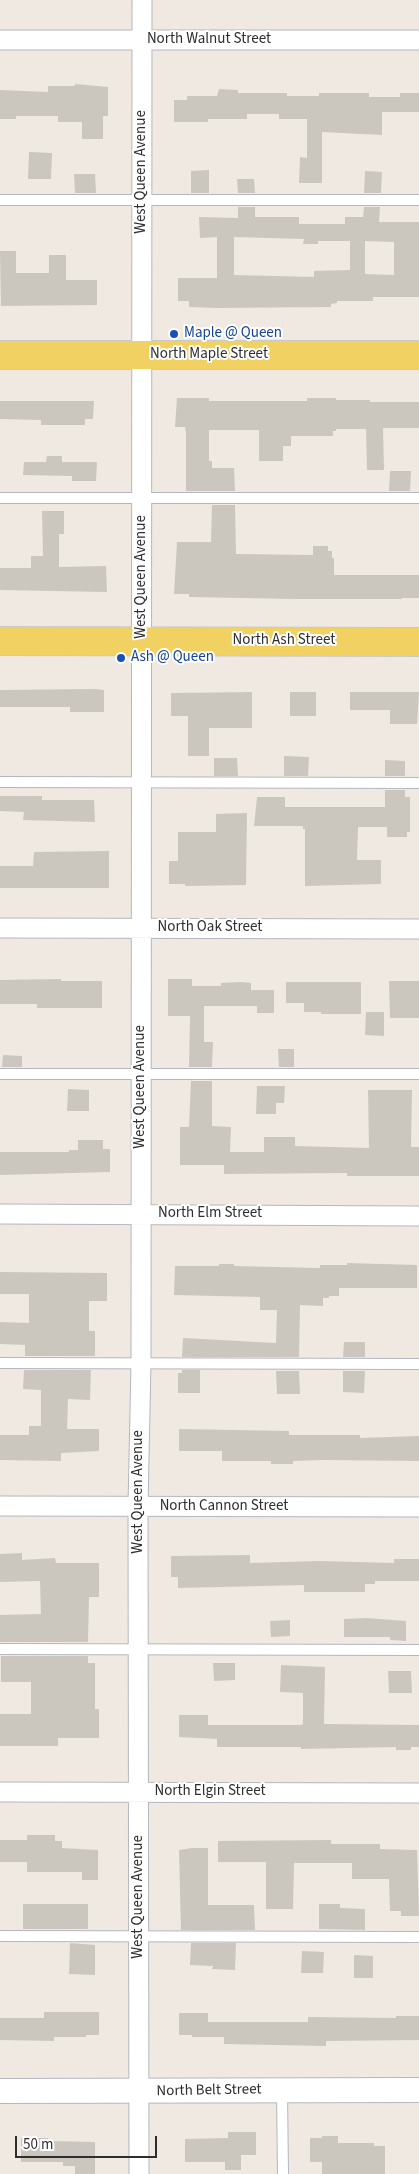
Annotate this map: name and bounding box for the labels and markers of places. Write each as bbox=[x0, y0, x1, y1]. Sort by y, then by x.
place label: Maple @ Queen bbox=[184, 325, 282, 343]
marker: Maple @ Queen bbox=[168, 328, 180, 340]
place label: Ash @ Queen bbox=[131, 649, 214, 667]
marker: Ash @ Queen bbox=[115, 652, 127, 664]

